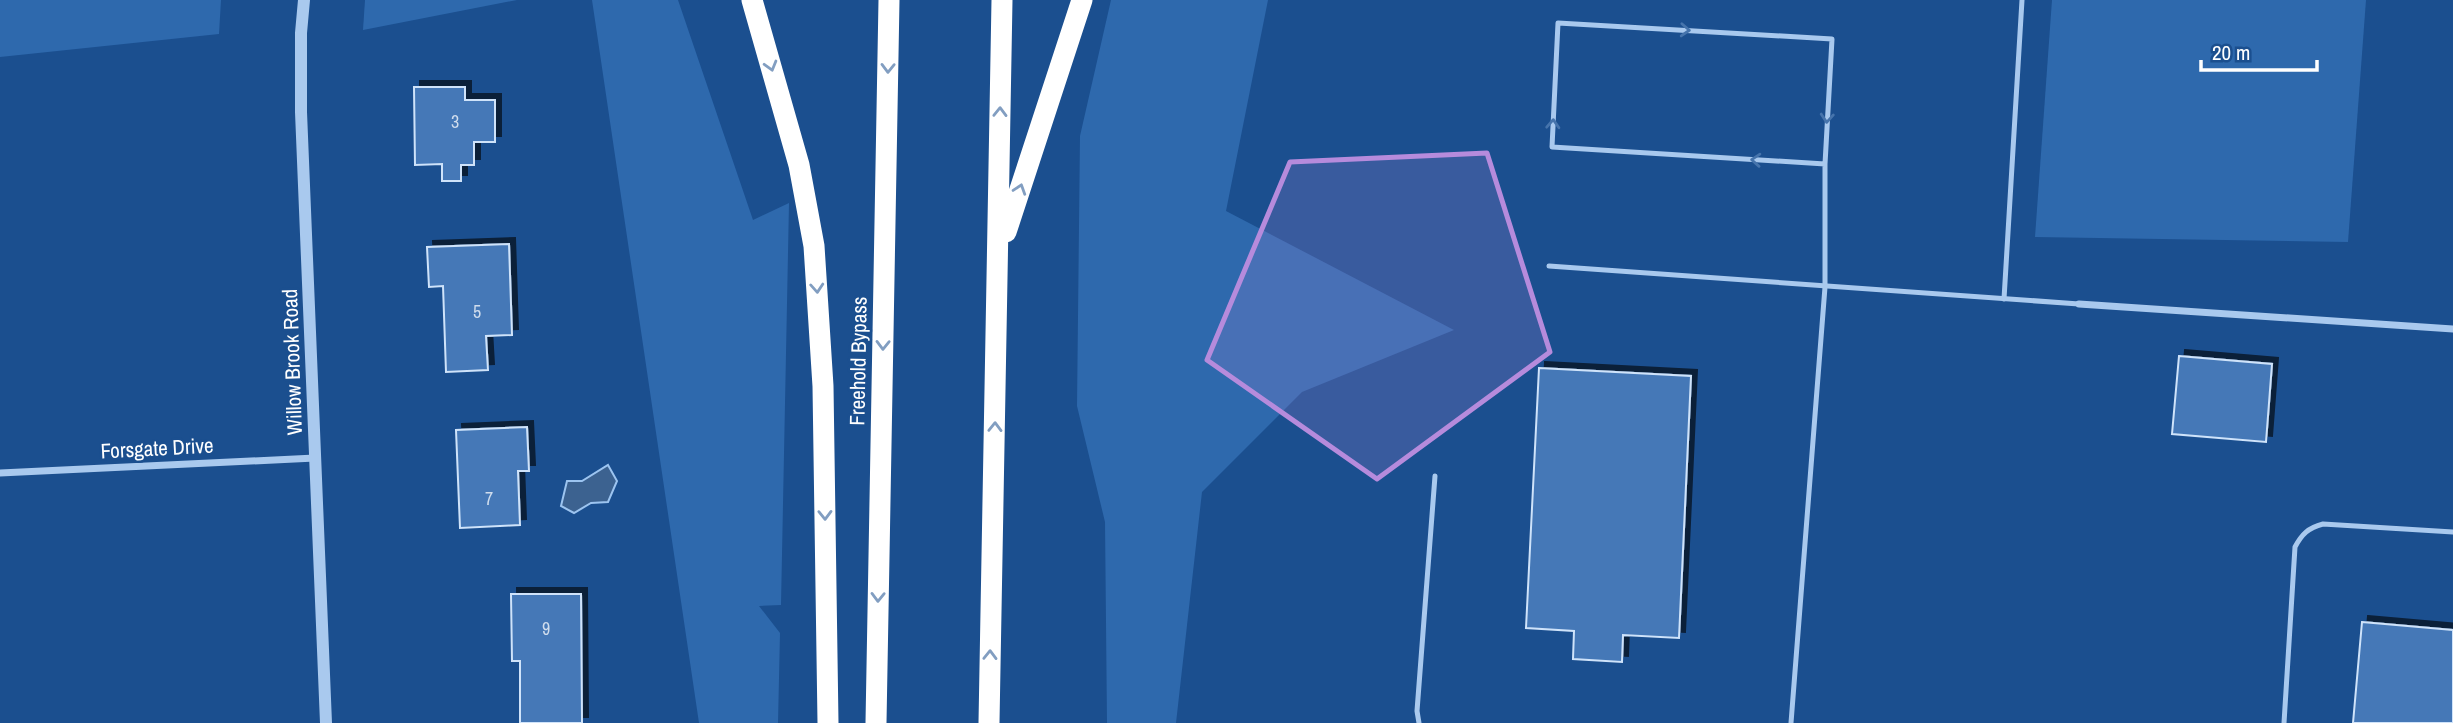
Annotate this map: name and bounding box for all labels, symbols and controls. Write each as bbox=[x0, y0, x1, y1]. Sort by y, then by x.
one-way arrow bbox=[1679, 23, 1690, 38]
scale bar bbox=[2201, 28, 2316, 72]
text: 20 m bbox=[2212, 38, 2250, 67]
one-way arrow bbox=[762, 59, 777, 71]
one-way arrow bbox=[880, 63, 895, 74]
one-way arrow bbox=[993, 106, 1008, 117]
house number: 3 bbox=[451, 109, 459, 134]
one-way arrow bbox=[1820, 113, 1835, 124]
one-way arrow bbox=[1546, 118, 1561, 129]
one-way arrow bbox=[1751, 153, 1762, 168]
one-way arrow bbox=[1012, 183, 1026, 195]
one-way arrow bbox=[809, 282, 824, 293]
street label: Willow Brook Road bbox=[275, 288, 309, 436]
street label: Freehold Bypass bbox=[842, 296, 874, 426]
house number: 5 bbox=[473, 299, 481, 324]
one-way arrow bbox=[875, 339, 890, 350]
one-way arrow bbox=[987, 422, 1003, 432]
street label: Forsgate Drive bbox=[100, 431, 214, 465]
house number: 7 bbox=[485, 486, 493, 511]
one-way arrow bbox=[817, 510, 833, 521]
one-way arrow bbox=[870, 592, 886, 602]
house number: 9 bbox=[542, 616, 550, 641]
one-way arrow bbox=[983, 649, 998, 660]

